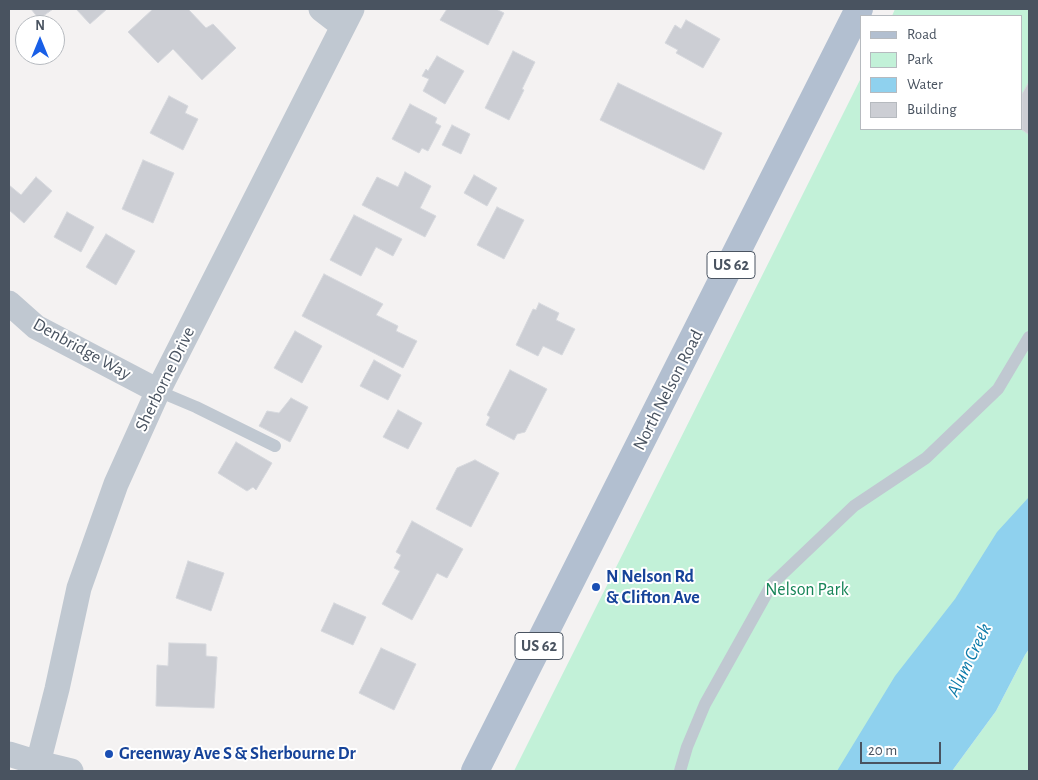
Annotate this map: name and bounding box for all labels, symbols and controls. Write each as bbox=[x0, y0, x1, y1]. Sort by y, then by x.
north arrow bbox=[15, 15, 65, 65]
legend bbox=[860, 15, 1023, 130]
text: N bbox=[35, 19, 45, 33]
text: Road bbox=[907, 27, 937, 42]
text: Park bbox=[907, 52, 933, 67]
text: Water bbox=[907, 77, 943, 92]
text: Building bbox=[907, 102, 957, 117]
road number: US 62 bbox=[707, 252, 755, 278]
street label: Denbridge Way bbox=[29, 313, 135, 385]
street label: Sherborne Drive bbox=[130, 323, 200, 435]
street label: North Nelson Road bbox=[628, 326, 708, 454]
place label: N Nelson Rd & Clifton Ave bbox=[606, 566, 700, 608]
park label: Nelson Park bbox=[765, 579, 849, 601]
marker: N Nelson Rd & Clifton Ave bbox=[590, 581, 602, 593]
water label: Alum Creek bbox=[942, 620, 996, 700]
road number: US 62 bbox=[515, 632, 563, 659]
scale bar bbox=[863, 732, 944, 764]
place label: Greenway Ave S & Sherbourne Dr bbox=[119, 743, 356, 765]
text: 20 m bbox=[868, 743, 897, 758]
marker: Greenway Ave S & Sherbourne Dr bbox=[103, 748, 115, 760]

